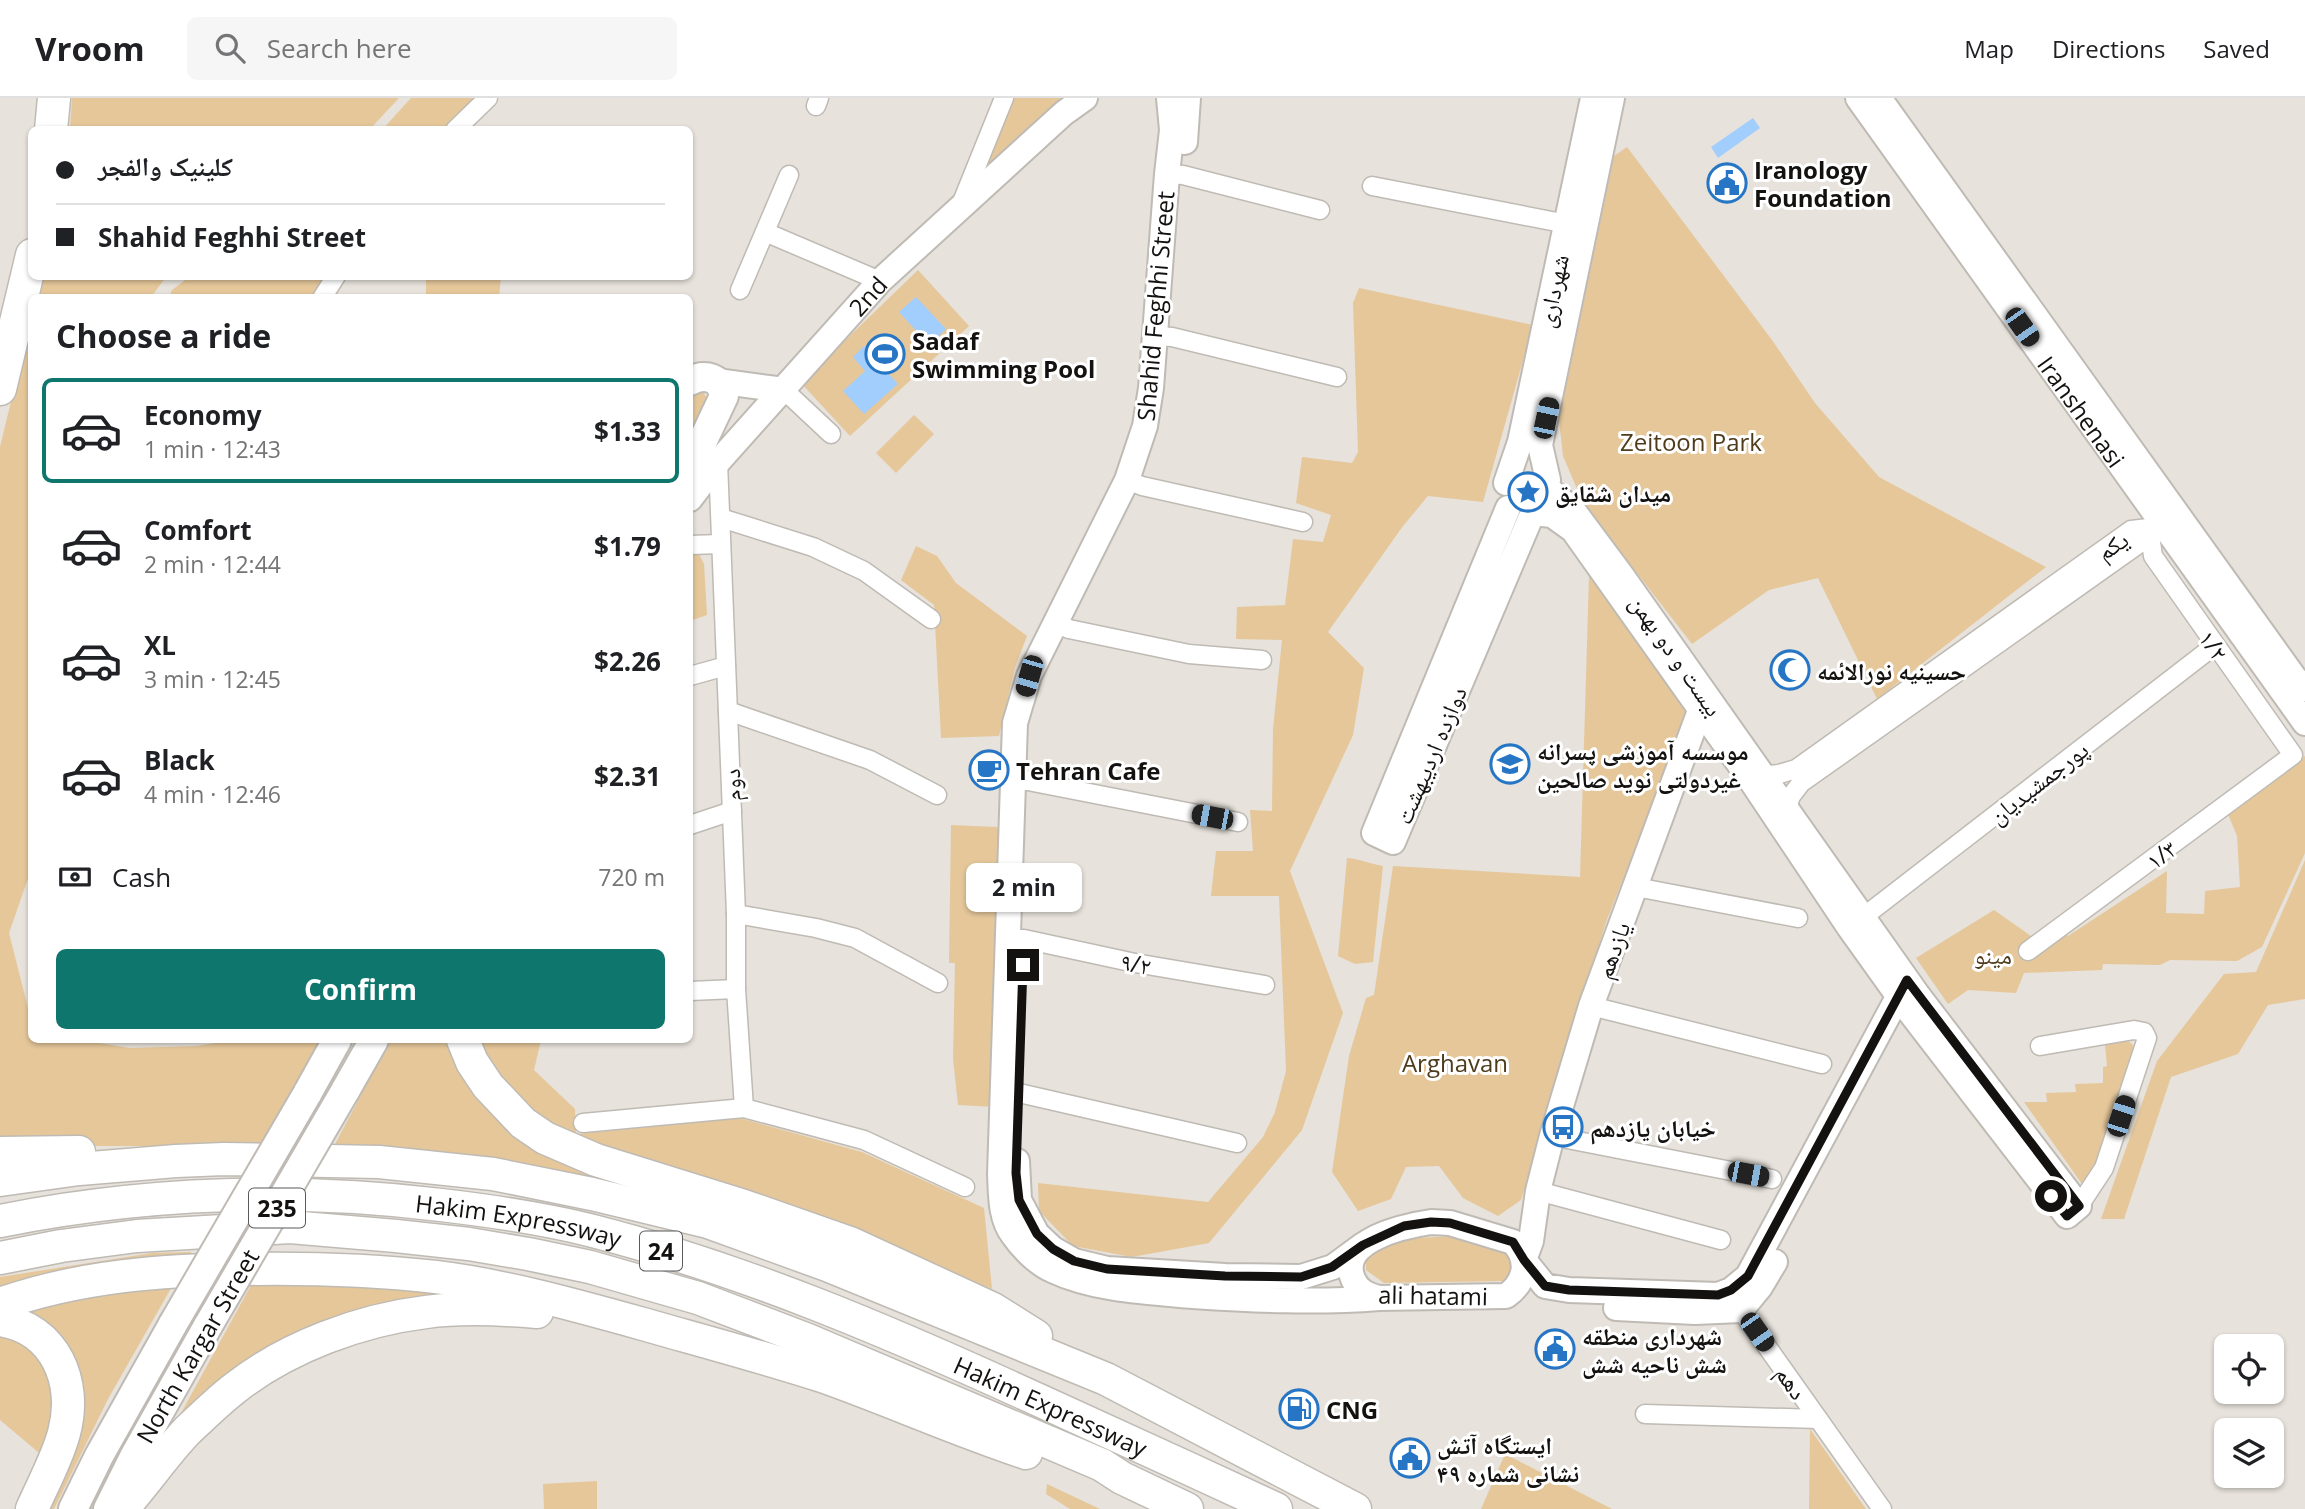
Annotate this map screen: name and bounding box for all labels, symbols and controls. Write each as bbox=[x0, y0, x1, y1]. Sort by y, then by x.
search box bbox=[187, 17, 677, 80]
text: Vroom bbox=[35, 26, 145, 71]
icon: search bbox=[211, 29, 249, 67]
text: Search here bbox=[267, 30, 412, 66]
text: Map bbox=[1964, 32, 2014, 65]
text: Directions bbox=[2052, 32, 2165, 65]
text: Saved bbox=[2203, 32, 2270, 65]
text: کلینیک والفجر bbox=[98, 148, 233, 184]
place label: Iranology Foundation bbox=[1754, 153, 1892, 214]
public building icon: Iranology Foundation bbox=[1706, 162, 1748, 204]
street label: Shahid Feghhi Street bbox=[1129, 190, 1181, 422]
text: Shahid Feghhi Street bbox=[98, 219, 366, 255]
street label: شهرداری bbox=[1528, 251, 1576, 331]
street label: 2nd bbox=[840, 268, 894, 322]
car bbox=[2002, 304, 2043, 350]
text: Choose a ride bbox=[56, 314, 271, 357]
place label: Sadaf Swimming Pool bbox=[912, 324, 1095, 385]
sports icon: Sadaf Swimming Pool bbox=[864, 333, 906, 375]
street label: Iranshenasi bbox=[2031, 349, 2133, 474]
car bbox=[1532, 395, 1561, 441]
text: Economy bbox=[144, 397, 262, 433]
icon: car bbox=[60, 399, 123, 462]
text: $1.33 bbox=[594, 413, 661, 449]
park label: Zeitoon Park bbox=[1620, 425, 1762, 458]
text: 1 min · 12:43 bbox=[144, 433, 281, 465]
place icon: میدان شقایق bbox=[1507, 471, 1549, 513]
place label: میدان شقایق bbox=[1555, 476, 1671, 509]
text: Comfort bbox=[144, 512, 251, 548]
icon: car bbox=[60, 514, 123, 577]
street label: یکم bbox=[2090, 522, 2135, 568]
text: $1.79 bbox=[594, 528, 661, 564]
text: 2 min · 12:44 bbox=[144, 548, 281, 580]
street label: بیست و دو بهمن bbox=[1623, 588, 1731, 722]
street label: ۱/۲ bbox=[2192, 623, 2236, 667]
text: XL bbox=[144, 627, 176, 663]
icon: car bbox=[60, 629, 123, 692]
text: $2.26 bbox=[594, 643, 661, 679]
mosque icon: حسینیه نورالائمه bbox=[1769, 649, 1811, 691]
car bbox=[1014, 653, 1045, 699]
place label: حسینیه نورالائمه bbox=[1817, 654, 1966, 687]
text: 3 min · 12:45 bbox=[144, 663, 281, 695]
street label: دوازده اردیبهشت bbox=[1386, 681, 1474, 829]
street label: پورجمشیدیان bbox=[1981, 733, 2095, 831]
place label: موسسه آموزشی پسرانه غیردولتی نوید صالحین bbox=[1537, 734, 1749, 795]
text: Black bbox=[144, 742, 215, 778]
school or university icon: موسسه آموزشی پسرانه غیردولتی نوید صالحین bbox=[1489, 743, 1531, 785]
icon: car bbox=[60, 744, 123, 807]
cafe icon: Tehran Cafe bbox=[968, 749, 1010, 791]
place label: Tehran Cafe bbox=[1016, 754, 1161, 787]
text: $2.31 bbox=[594, 758, 661, 794]
street label: دوم bbox=[714, 768, 749, 802]
text: 4 min · 12:46 bbox=[144, 778, 281, 810]
car bbox=[1190, 803, 1235, 831]
street label: ۱/۳ bbox=[2139, 832, 2183, 876]
icon: cash bbox=[56, 858, 94, 896]
text: Cash bbox=[112, 859, 171, 895]
text: 720 m bbox=[598, 861, 665, 893]
callout: 2 min bbox=[965, 864, 1081, 912]
text: 2 min bbox=[992, 871, 1056, 903]
street label: یازدهم bbox=[1587, 917, 1638, 983]
park label: مینو bbox=[1974, 938, 2012, 971]
street label: ۹/۲ bbox=[1118, 944, 1154, 982]
button: Confirm bbox=[56, 949, 665, 1029]
route end bbox=[1007, 949, 1039, 981]
park label: Arghavan bbox=[1402, 1046, 1508, 1079]
car bbox=[2105, 1093, 2138, 1139]
bus stop icon: خیابان یازدهم bbox=[1542, 1106, 1584, 1148]
place label: خیابان یازدهم bbox=[1590, 1111, 1716, 1145]
car bbox=[1726, 1160, 1771, 1188]
route start bbox=[2035, 1180, 2067, 1212]
street label: Hakim Expressway bbox=[414, 1186, 626, 1255]
road number: 235 bbox=[249, 1189, 305, 1228]
road number: 24 bbox=[640, 1232, 682, 1270]
street label: North Kargar Street bbox=[128, 1243, 266, 1449]
street label: ali hatami bbox=[1378, 1278, 1488, 1312]
car bbox=[1737, 1309, 1778, 1355]
place label: شهرداری منطقه شش ناحیه شش bbox=[1582, 1319, 1727, 1380]
public building icon: شهرداری منطقه شش ناحیه شش bbox=[1534, 1328, 1576, 1370]
map controls bbox=[2214, 1334, 2284, 1488]
button: locate bbox=[2214, 1334, 2284, 1404]
street label: Hakim Expressway bbox=[949, 1347, 1153, 1464]
street label: دهم bbox=[1768, 1358, 1815, 1406]
fuel station icon: CNG bbox=[1278, 1388, 1320, 1430]
place label: CNG bbox=[1326, 1393, 1378, 1426]
button: layers bbox=[2214, 1418, 2284, 1488]
place label: ایستگاه آتش نشانی شماره ۴۹ bbox=[1437, 1428, 1579, 1489]
public building icon: ایستگاه آتش نشانی شماره ۴۹ bbox=[1389, 1437, 1431, 1479]

